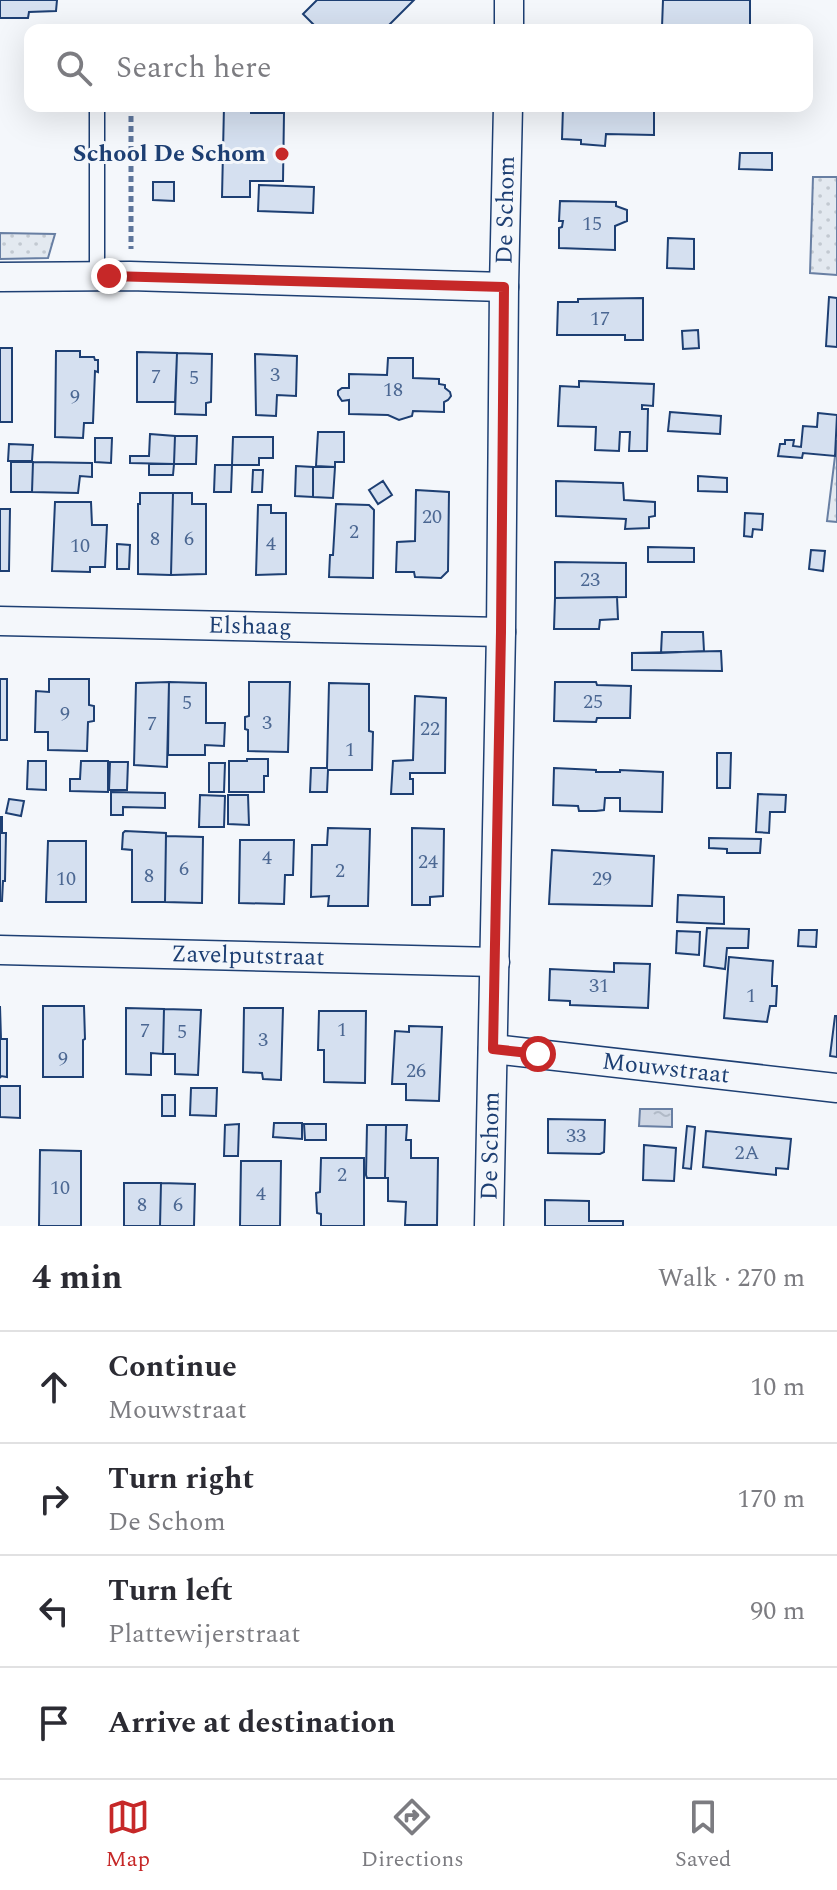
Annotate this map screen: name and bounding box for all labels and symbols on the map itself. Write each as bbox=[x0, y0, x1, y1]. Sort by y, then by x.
place label: School De Schom bbox=[73, 136, 266, 172]
marker: School De Schom bbox=[273, 145, 291, 163]
street label: De Schom bbox=[487, 155, 525, 265]
house number: 15 bbox=[582, 209, 602, 239]
route end bbox=[91, 258, 127, 294]
house number: 17 bbox=[590, 304, 610, 334]
house number: 3 bbox=[270, 360, 280, 390]
house number: 7 bbox=[151, 362, 161, 392]
house number: 5 bbox=[189, 363, 199, 393]
house number: 18 bbox=[383, 375, 403, 405]
house number: 9 bbox=[70, 382, 80, 412]
house number: 20 bbox=[422, 502, 442, 532]
house number: 2 bbox=[349, 517, 359, 547]
house number: 8 bbox=[150, 524, 160, 554]
house number: 6 bbox=[184, 524, 194, 554]
house number: 4 bbox=[266, 529, 276, 559]
house number: 10 bbox=[70, 531, 90, 561]
house number: 23 bbox=[580, 565, 600, 595]
street label: Elshaag bbox=[208, 608, 292, 645]
house number: 25 bbox=[583, 687, 603, 717]
house number: 5 bbox=[182, 688, 192, 718]
house number: 9 bbox=[60, 699, 70, 729]
house number: 3 bbox=[262, 708, 272, 738]
house number: 7 bbox=[147, 709, 157, 739]
house number: 22 bbox=[420, 714, 440, 744]
house number: 1 bbox=[345, 735, 355, 765]
house number: 4 bbox=[262, 843, 272, 873]
house number: 24 bbox=[418, 847, 438, 877]
house number: 6 bbox=[179, 854, 189, 884]
house number: 2 bbox=[335, 856, 345, 886]
house number: 8 bbox=[144, 861, 154, 891]
house number: 10 bbox=[56, 864, 76, 894]
house number: 29 bbox=[592, 864, 612, 894]
street label: Zavelputstraat bbox=[171, 936, 325, 976]
house number: 31 bbox=[589, 971, 609, 1001]
house number: 1 bbox=[746, 981, 756, 1011]
house number: 1 bbox=[337, 1015, 347, 1045]
house number: 7 bbox=[140, 1016, 150, 1046]
house number: 5 bbox=[177, 1017, 187, 1047]
house number: 3 bbox=[258, 1025, 268, 1055]
route start bbox=[520, 1036, 556, 1072]
street label: Mouwstraat bbox=[600, 1043, 732, 1094]
house number: 9 bbox=[58, 1044, 68, 1074]
house number: 26 bbox=[406, 1056, 426, 1086]
street label: De Schom bbox=[472, 1091, 510, 1201]
house number: 33 bbox=[566, 1121, 586, 1151]
house number: 2A bbox=[735, 1138, 760, 1168]
house number: 2 bbox=[337, 1160, 347, 1190]
house number: 10 bbox=[50, 1173, 70, 1203]
house number: 4 bbox=[256, 1179, 266, 1209]
house number: 8 bbox=[137, 1190, 147, 1220]
house number: 6 bbox=[173, 1190, 183, 1220]

